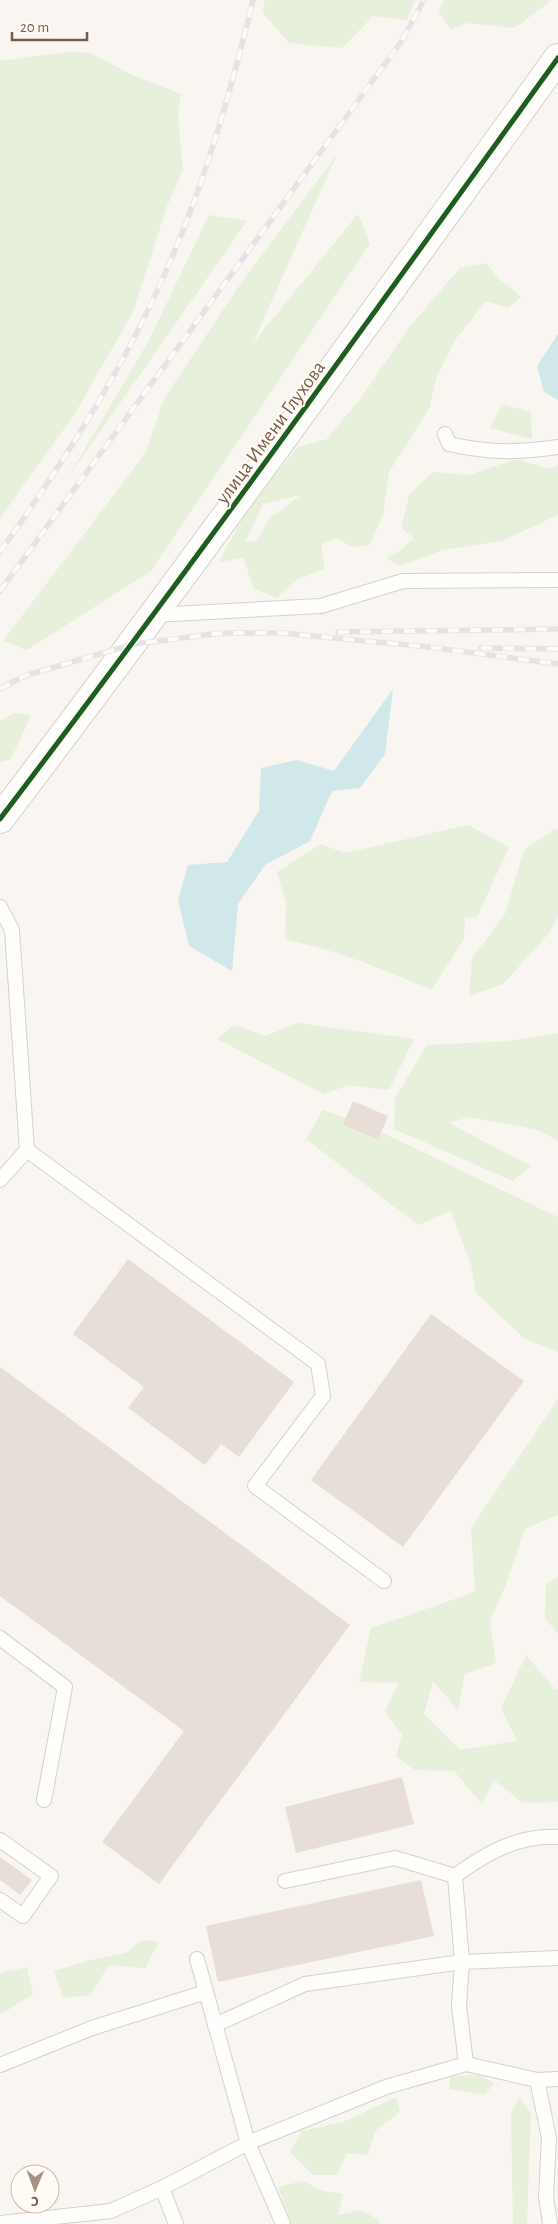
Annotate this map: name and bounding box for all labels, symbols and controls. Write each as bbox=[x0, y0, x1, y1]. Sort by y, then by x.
scale bar bbox=[12, 10, 88, 42]
text: 20 m bbox=[20, 20, 49, 35]
street label: улица Имени Глухова bbox=[212, 357, 329, 509]
north arrow bbox=[10, 2164, 60, 2214]
text: С bbox=[31, 2194, 39, 2208]

